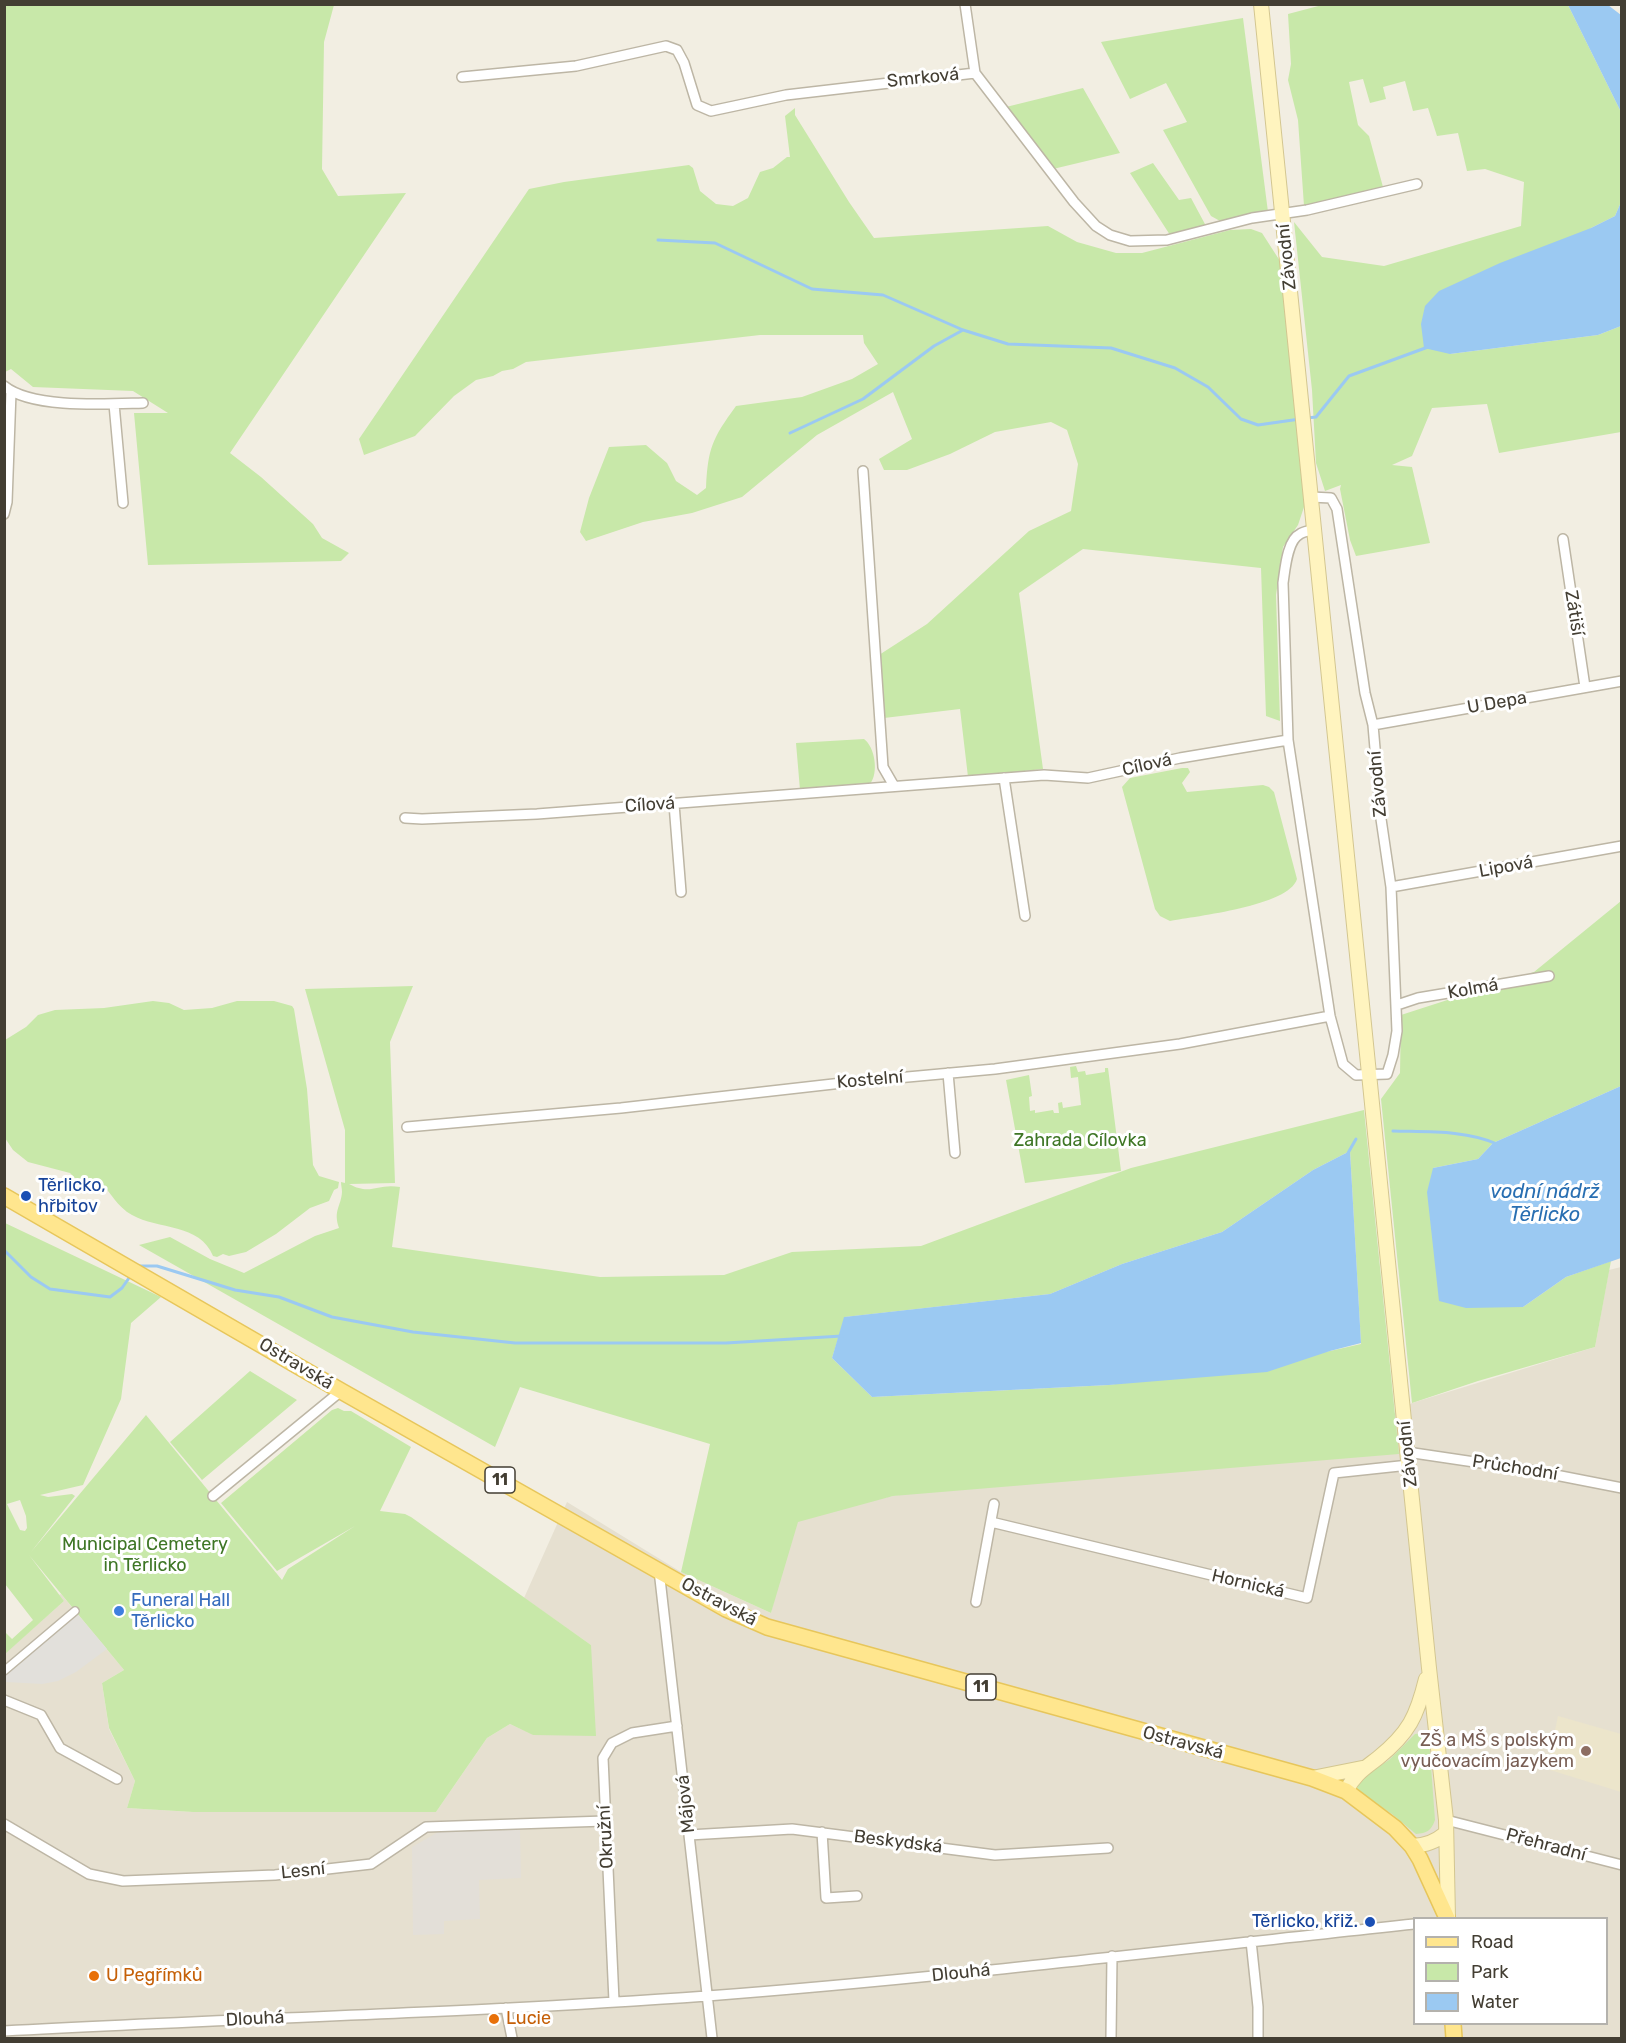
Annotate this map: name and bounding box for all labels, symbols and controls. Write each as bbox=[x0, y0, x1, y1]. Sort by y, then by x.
street label: Smrková bbox=[886, 63, 960, 93]
street label: Závodní bbox=[1273, 223, 1301, 291]
street label: Zátiší bbox=[1560, 589, 1588, 637]
street label: U Depa bbox=[1465, 687, 1529, 719]
street label: Cílová bbox=[1120, 749, 1174, 781]
street label: Závodní bbox=[1364, 750, 1392, 818]
street label: Cílová bbox=[624, 792, 676, 818]
street label: Lipová bbox=[1477, 852, 1535, 882]
street label: Kolmá bbox=[1446, 974, 1500, 1004]
street label: Kostelní bbox=[836, 1066, 904, 1094]
park label: Zahrada Cílovka bbox=[1013, 1130, 1147, 1152]
place label: Těrlicko, hřbitov bbox=[38, 1175, 106, 1218]
water label: vodní nádrž Těrlicko bbox=[1490, 1180, 1600, 1227]
marker: Těrlicko, hřbitov bbox=[19, 1189, 33, 1203]
street label: Ostravská bbox=[255, 1333, 337, 1395]
street label: Závodní bbox=[1394, 1420, 1422, 1488]
street label: Průchodní bbox=[1471, 1451, 1559, 1485]
road number: 11 bbox=[485, 1467, 515, 1493]
park label: Municipal Cemetery in Těrlicko bbox=[62, 1534, 228, 1576]
street label: Hornická bbox=[1209, 1565, 1287, 1603]
street label: Ostravská bbox=[677, 1573, 761, 1631]
place label: Funeral Hall Těrlicko bbox=[131, 1590, 230, 1632]
marker: Funeral Hall Těrlicko bbox=[112, 1604, 126, 1618]
road number: 11 bbox=[966, 1674, 996, 1700]
street label: Ostravská bbox=[1140, 1722, 1226, 1764]
place label: ZŠ a MŠ s polským vyučovacím jazykem bbox=[1401, 1730, 1574, 1772]
marker: ZŠ a MŠ s polským vyučovacím jazykem bbox=[1579, 1744, 1593, 1758]
street label: Májová bbox=[672, 1774, 700, 1834]
street label: Okružní bbox=[594, 1805, 618, 1869]
street label: Přehradní bbox=[1504, 1824, 1588, 1866]
street label: Beskydská bbox=[852, 1826, 944, 1858]
street label: Lesní bbox=[280, 1858, 326, 1884]
place label: Těrlicko, křiž. bbox=[1252, 1911, 1358, 1933]
marker: Těrlicko, křiž. bbox=[1363, 1915, 1377, 1929]
legend bbox=[1413, 1917, 1608, 2025]
text: Road bbox=[1471, 1931, 1514, 1953]
street label: Dlouhá bbox=[931, 1959, 991, 1987]
text: Park bbox=[1471, 1961, 1508, 1983]
place label: U Pegřímků bbox=[106, 1965, 203, 1987]
marker: U Pegřímků bbox=[87, 1969, 101, 1983]
text: Water bbox=[1471, 1991, 1519, 2013]
street label: Dlouhá bbox=[225, 2007, 285, 2031]
place label: Lucie bbox=[506, 2008, 551, 2030]
marker: Lucie bbox=[487, 2012, 501, 2026]

